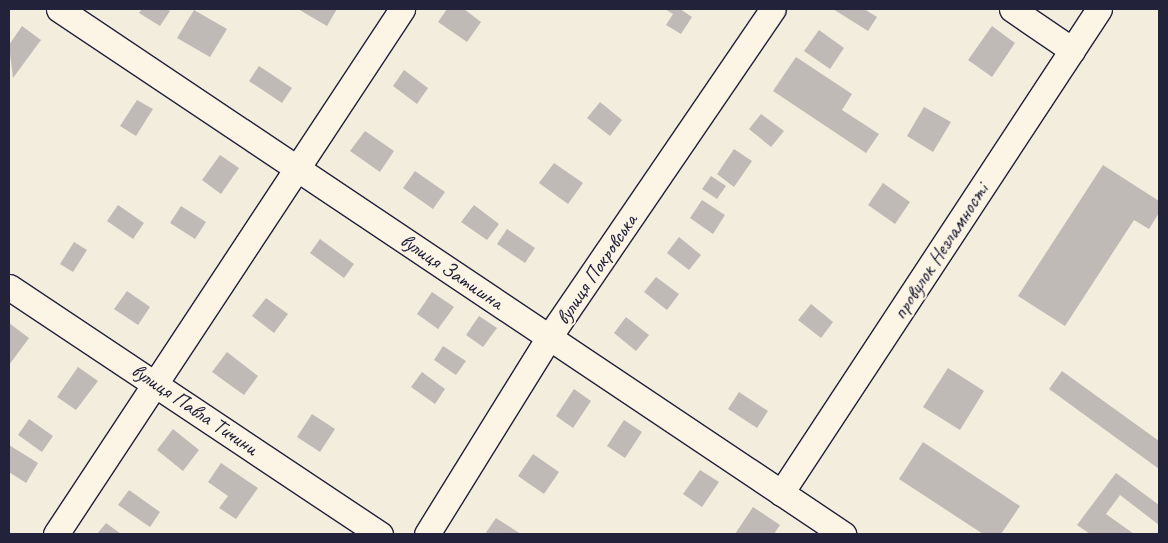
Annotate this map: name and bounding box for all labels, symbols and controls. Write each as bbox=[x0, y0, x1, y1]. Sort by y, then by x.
street label: провулок Незламності bbox=[888, 180, 992, 322]
street label: вулиця Покровська bbox=[550, 209, 642, 329]
street label: вулиця Затишна bbox=[396, 227, 508, 315]
street label: вулиця Павла Тичини bbox=[128, 358, 262, 460]

